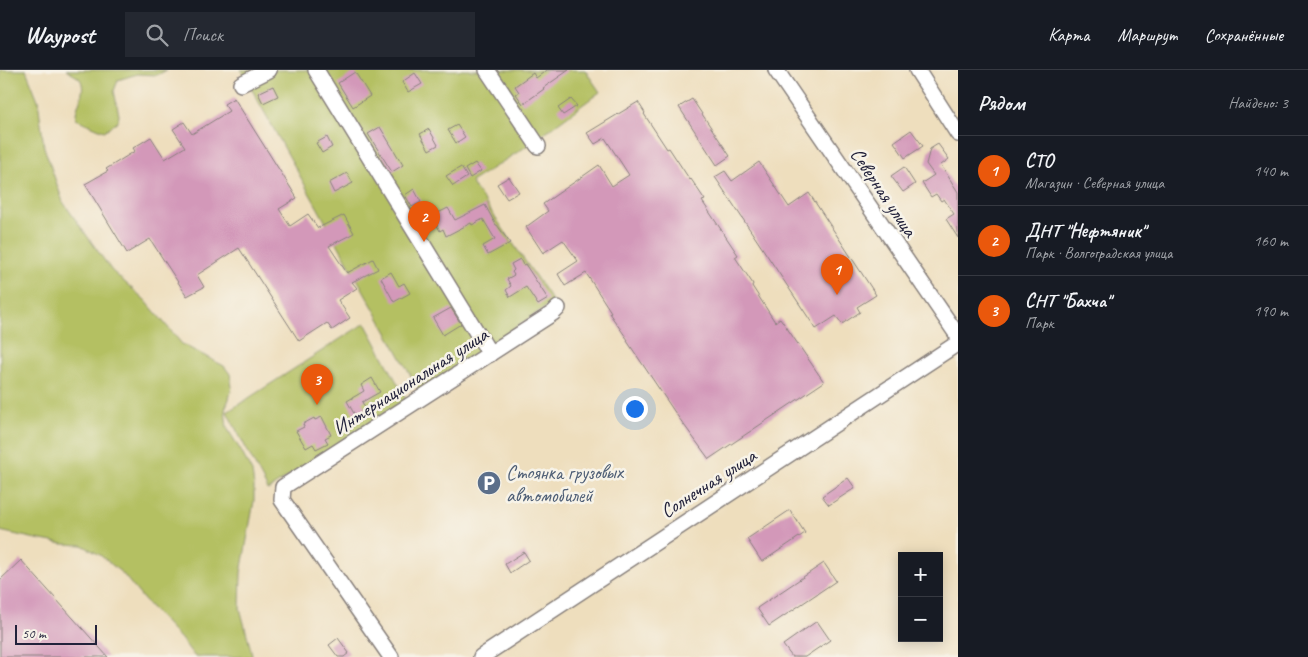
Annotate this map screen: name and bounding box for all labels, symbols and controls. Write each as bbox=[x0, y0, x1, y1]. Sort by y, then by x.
search box bbox=[125, 12, 475, 57]
text: Waypost bbox=[25, 20, 95, 50]
icon: search bbox=[143, 21, 171, 49]
text: Поиск bbox=[183, 23, 223, 47]
text: Карта bbox=[1048, 24, 1089, 46]
text: Маршрут bbox=[1117, 24, 1177, 46]
text: Сохранённые bbox=[1205, 24, 1283, 46]
text: Рядом bbox=[978, 90, 1025, 116]
text: Найдено: 3 bbox=[1228, 93, 1288, 113]
street label: Северная улица bbox=[845, 143, 923, 243]
text: СТО bbox=[1025, 149, 1053, 173]
text: 1 bbox=[990, 161, 998, 181]
text: 140 m bbox=[1254, 161, 1288, 181]
text: Магазин · Северная улица bbox=[1025, 173, 1164, 193]
pin: 2 bbox=[408, 201, 440, 242]
text: ДНТ "Нефтяник" bbox=[1025, 219, 1145, 243]
text: 2 bbox=[990, 231, 998, 251]
text: 160 m bbox=[1254, 231, 1288, 251]
text: Парк · Волгоградская улица bbox=[1025, 243, 1172, 263]
pin: 1 bbox=[821, 254, 853, 295]
text: СНТ "Бахча" bbox=[1025, 289, 1111, 313]
text: 3 bbox=[990, 301, 998, 321]
text: 190 m bbox=[1254, 301, 1288, 321]
text: Парк bbox=[1025, 313, 1054, 333]
street label: Интернациональная улица bbox=[328, 321, 494, 441]
pin: 3 bbox=[301, 364, 333, 405]
your location bbox=[622, 396, 648, 422]
street label: Солнечная улица bbox=[656, 443, 762, 524]
place label: Стоянка грузовых автомобилей bbox=[506, 460, 625, 508]
parking icon: Стоянка грузовых автомобилей bbox=[476, 470, 502, 496]
map controls bbox=[898, 552, 943, 642]
button: + bbox=[898, 552, 943, 597]
button: − bbox=[898, 597, 943, 642]
scale bar bbox=[15, 622, 98, 645]
text: 50 m bbox=[22, 625, 46, 642]

